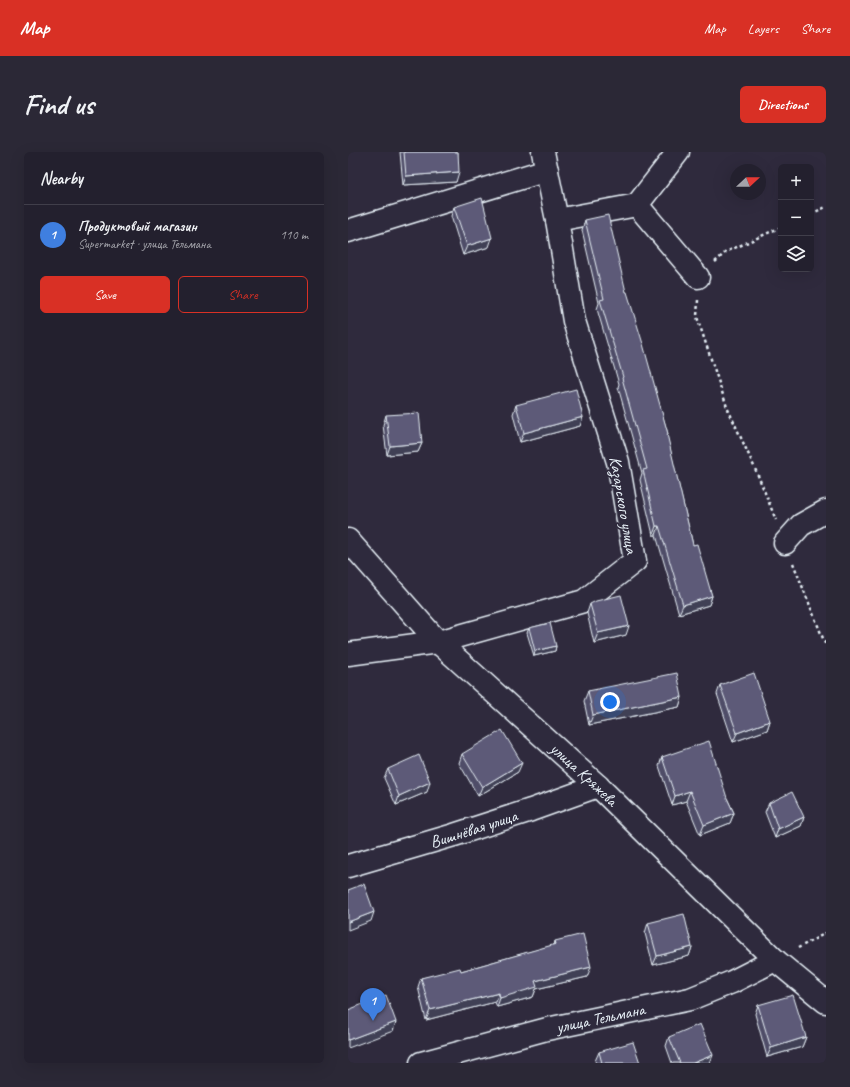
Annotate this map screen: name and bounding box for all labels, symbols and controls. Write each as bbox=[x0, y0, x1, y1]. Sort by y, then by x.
text: Map bbox=[20, 16, 50, 40]
text: Map bbox=[704, 20, 726, 37]
text: Layers bbox=[748, 20, 779, 37]
text: Share bbox=[801, 20, 830, 37]
button: Directions bbox=[740, 86, 826, 123]
text: Find us bbox=[24, 87, 94, 122]
north arrow bbox=[730, 164, 766, 200]
map controls bbox=[778, 164, 814, 272]
button: + bbox=[778, 164, 814, 200]
text: Nearby bbox=[40, 168, 83, 189]
button: − bbox=[778, 200, 814, 236]
text: Продуктовый магазин bbox=[78, 217, 197, 236]
text: 1 bbox=[50, 227, 56, 243]
text: 110 m bbox=[280, 227, 308, 243]
text: Supermarket · улица Тельмана bbox=[78, 236, 211, 252]
button: layers bbox=[778, 236, 814, 272]
button: Save bbox=[40, 276, 170, 313]
button: Share bbox=[178, 276, 308, 313]
street label: Казарского улица bbox=[604, 455, 643, 557]
your location bbox=[600, 692, 620, 712]
street label: улица Кряжева bbox=[545, 737, 624, 812]
street label: Вишнёвая улица bbox=[428, 805, 521, 852]
pin: 1 bbox=[360, 988, 386, 1021]
street label: улица Тельмана bbox=[553, 998, 649, 1038]

